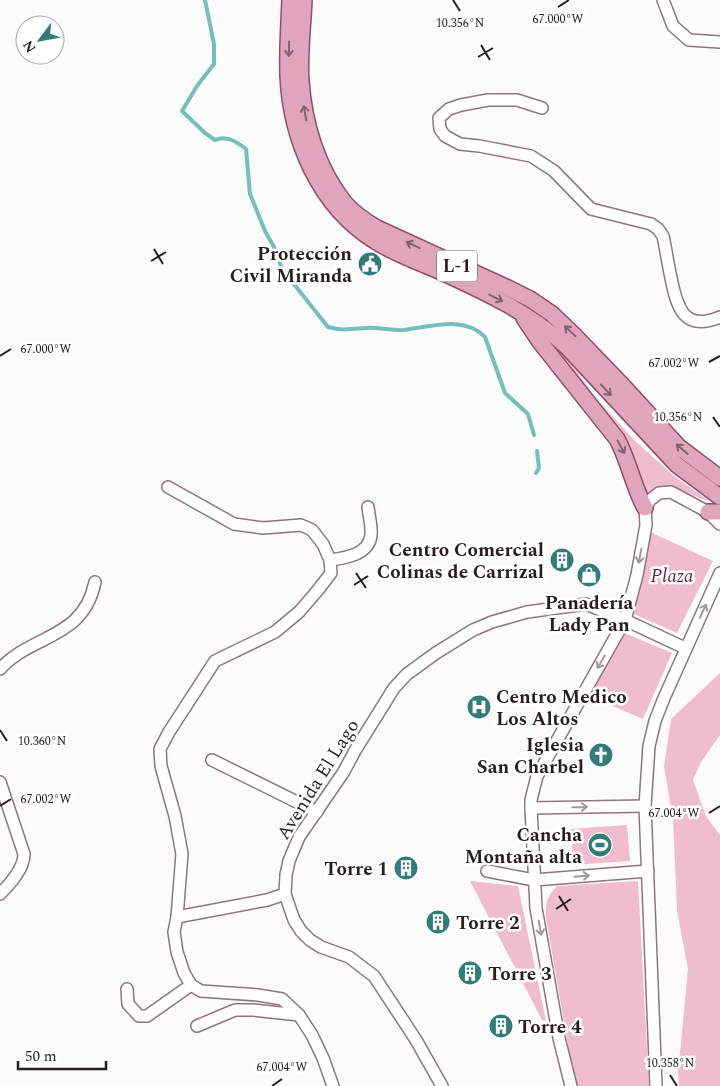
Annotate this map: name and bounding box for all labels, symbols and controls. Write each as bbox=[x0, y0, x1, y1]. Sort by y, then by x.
text: 67.000°W bbox=[533, 10, 584, 29]
text: 10.356°N bbox=[436, 14, 484, 33]
north arrow bbox=[15, 15, 65, 65]
text: N bbox=[17, 36, 41, 57]
one-way arrow bbox=[284, 40, 294, 56]
one-way arrow bbox=[300, 105, 310, 121]
place label: Protección Civil Miranda bbox=[230, 240, 352, 291]
one-way arrow bbox=[406, 240, 421, 250]
road number: L-1 bbox=[437, 250, 477, 282]
public building icon: Protección Civil Miranda bbox=[357, 251, 383, 277]
one-way arrow bbox=[488, 293, 503, 303]
one-way arrow bbox=[563, 325, 576, 337]
text: 67.000°W bbox=[21, 340, 72, 359]
text: 67.002°W bbox=[649, 354, 700, 373]
one-way arrow bbox=[600, 383, 612, 396]
text: 10.356°N bbox=[654, 408, 702, 427]
one-way arrow bbox=[617, 439, 626, 454]
one-way arrow bbox=[675, 443, 688, 454]
place label: Centro Comercial Colinas de Carrizal bbox=[377, 536, 544, 587]
building icon: Centro Comercial Colinas de Carrizal bbox=[549, 547, 575, 573]
one-way arrow bbox=[635, 548, 645, 564]
shop icon: Panadería Lady Pan bbox=[576, 562, 602, 588]
park label: Plaza bbox=[650, 562, 694, 591]
place label: Panadería Lady Pan bbox=[545, 589, 634, 640]
one-way arrow bbox=[698, 603, 708, 618]
one-way arrow bbox=[596, 654, 606, 669]
place label: Centro Medico Los Altos bbox=[496, 683, 627, 734]
hospital icon: Centro Medico Los Altos bbox=[466, 694, 492, 720]
street label: Avenida El Lago bbox=[269, 714, 367, 846]
place label: Iglesia San Charbel bbox=[477, 731, 584, 782]
text: 10.360°N bbox=[18, 732, 66, 751]
church icon: Iglesia San Charbel bbox=[588, 742, 614, 768]
text: 67.002°W bbox=[21, 790, 72, 809]
one-way arrow bbox=[572, 802, 588, 812]
text: 67.004°W bbox=[649, 804, 700, 823]
place label: Cancha Montaña alta bbox=[465, 821, 582, 872]
sports icon: Cancha Montaña alta bbox=[587, 832, 613, 858]
place label: Torre 1 bbox=[324, 855, 388, 884]
building icon: Torre 1 bbox=[393, 855, 419, 881]
one-way arrow bbox=[574, 871, 590, 881]
building icon: Torre 2 bbox=[425, 909, 451, 935]
place label: Torre 2 bbox=[456, 909, 520, 938]
one-way arrow bbox=[536, 920, 545, 936]
building icon: Torre 3 bbox=[457, 960, 483, 986]
place label: Torre 3 bbox=[488, 960, 552, 989]
building icon: Torre 4 bbox=[488, 1013, 514, 1039]
place label: Torre 4 bbox=[518, 1013, 582, 1042]
scale bar bbox=[18, 1038, 105, 1070]
text: 50 m bbox=[25, 1045, 57, 1068]
text: 10.358°N bbox=[646, 1054, 694, 1073]
text: 67.004°W bbox=[257, 1058, 308, 1077]

